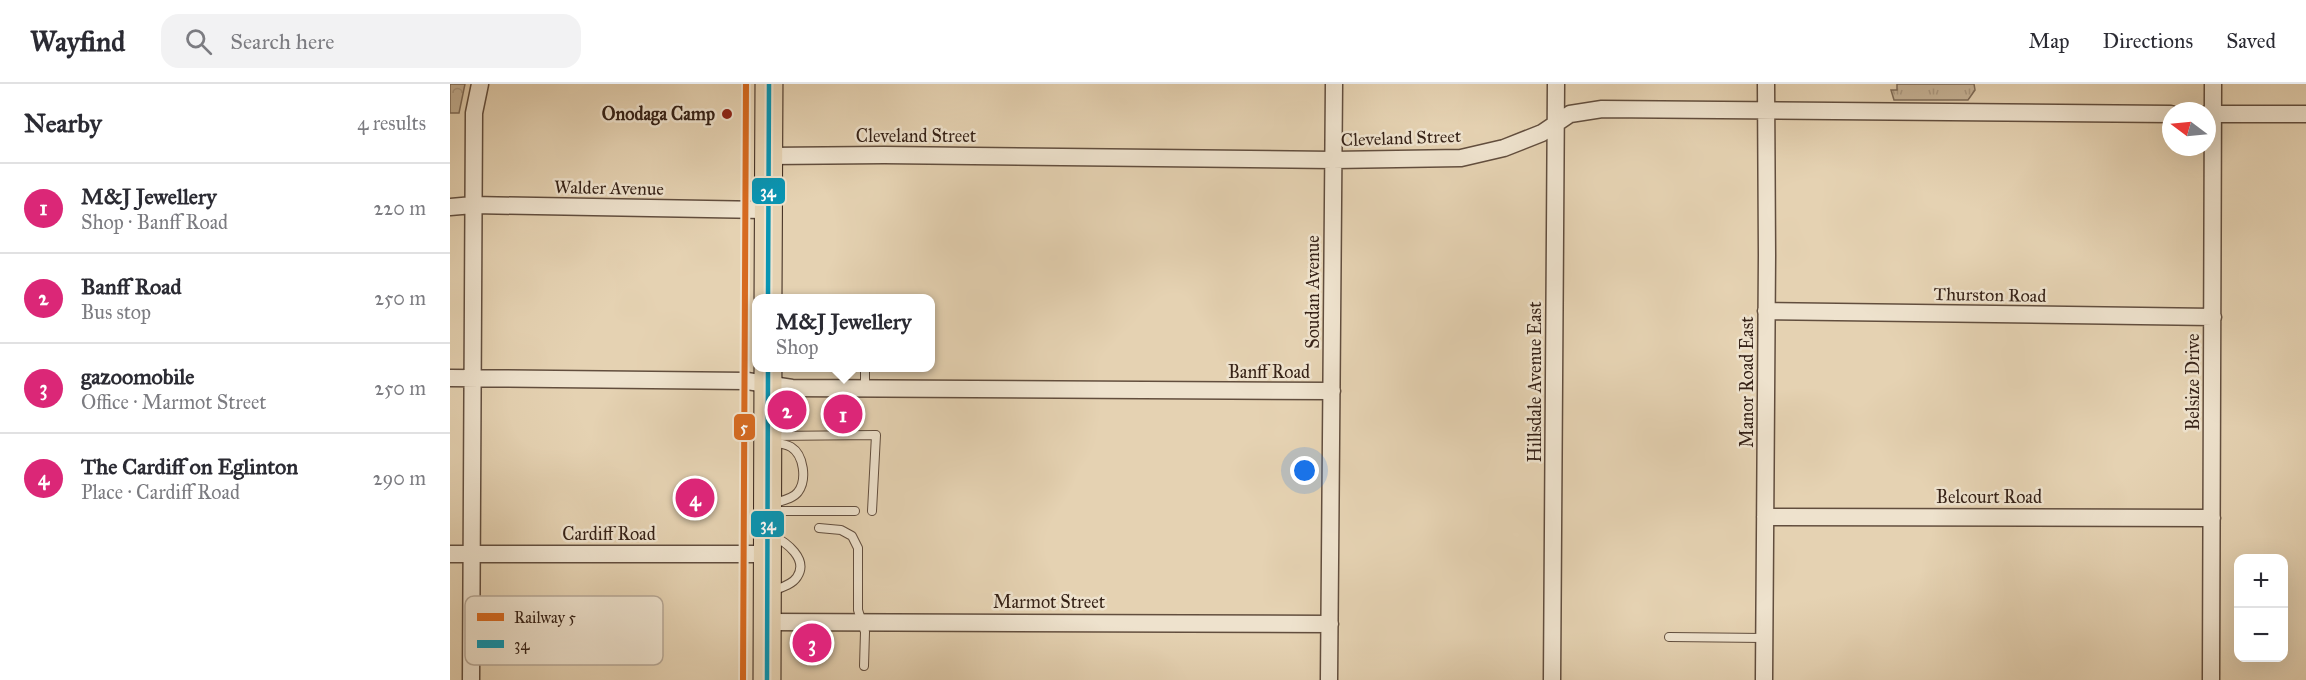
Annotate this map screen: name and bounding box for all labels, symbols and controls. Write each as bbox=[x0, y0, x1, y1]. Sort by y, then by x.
search box bbox=[161, 14, 581, 68]
text: Wayfind bbox=[30, 24, 125, 59]
icon: search bbox=[182, 25, 215, 58]
text: Search here bbox=[230, 28, 334, 55]
text: Map bbox=[2029, 28, 2070, 54]
text: Directions bbox=[2103, 28, 2193, 54]
text: Saved bbox=[2226, 28, 2276, 54]
north arrow bbox=[2162, 102, 2216, 156]
place label: Onodaga Camp bbox=[602, 103, 715, 126]
text: Nearby bbox=[24, 107, 102, 139]
marker: Onodaga Camp bbox=[720, 107, 734, 121]
text: 4 results bbox=[357, 111, 426, 135]
street label: Cleveland Street bbox=[856, 125, 977, 147]
street label: Cleveland Street bbox=[1341, 125, 1462, 151]
street label: Walder Avenue bbox=[554, 176, 664, 200]
line badge: 34 bbox=[751, 177, 786, 205]
text: 34 bbox=[760, 182, 777, 202]
text: M&J Jewellery bbox=[81, 183, 217, 210]
text: 1 bbox=[40, 196, 47, 220]
text: 220 m bbox=[374, 196, 426, 220]
text: Shop · Banff Road bbox=[81, 210, 228, 234]
street label: Soudan Avenue bbox=[1302, 235, 1324, 349]
text: Banff Road bbox=[81, 273, 182, 300]
street label: Thurston Road bbox=[1933, 283, 2047, 307]
text: 2 bbox=[39, 286, 48, 310]
text: 250 m bbox=[374, 286, 426, 310]
popup bbox=[752, 294, 935, 372]
text: Bus stop bbox=[81, 300, 151, 324]
street label: Hillsdale Avenue East bbox=[1524, 301, 1546, 463]
text: M&J Jewellery bbox=[776, 308, 911, 335]
street label: Manor Road East bbox=[1736, 316, 1758, 448]
street label: Belsize Drive bbox=[2182, 333, 2204, 431]
text: Shop bbox=[776, 335, 819, 359]
street label: Banff Road bbox=[1228, 361, 1310, 383]
text: gazoomobile bbox=[81, 363, 195, 390]
text: 3 bbox=[40, 376, 48, 400]
text: 250 m bbox=[374, 376, 426, 400]
pin: 2 bbox=[768, 388, 806, 432]
text: Office · Marmot Street bbox=[81, 390, 266, 414]
pin: 1 bbox=[824, 392, 862, 436]
line badge: 5 bbox=[733, 413, 756, 441]
text: 5 bbox=[740, 418, 748, 437]
text: The Cardiff on Eglinton bbox=[81, 453, 298, 480]
your location bbox=[1290, 456, 1319, 485]
text: 4 bbox=[38, 466, 49, 490]
text: 290 m bbox=[373, 466, 426, 490]
pin: 4 bbox=[676, 476, 714, 520]
text: Place · Cardiff Road bbox=[81, 480, 240, 504]
street label: Belcourt Road bbox=[1936, 486, 2042, 508]
line badge: 34 bbox=[750, 510, 785, 538]
text: 34 bbox=[760, 515, 777, 535]
street label: Cardiff Road bbox=[562, 523, 656, 545]
map controls bbox=[2234, 554, 2288, 662]
button: + bbox=[2234, 554, 2288, 608]
street label: Marmot Street bbox=[993, 591, 1106, 613]
legend bbox=[465, 596, 663, 665]
text: Railway 5 bbox=[514, 608, 577, 627]
button: − bbox=[2234, 608, 2288, 662]
pin: 3 bbox=[792, 620, 832, 666]
text: 34 bbox=[514, 635, 530, 654]

